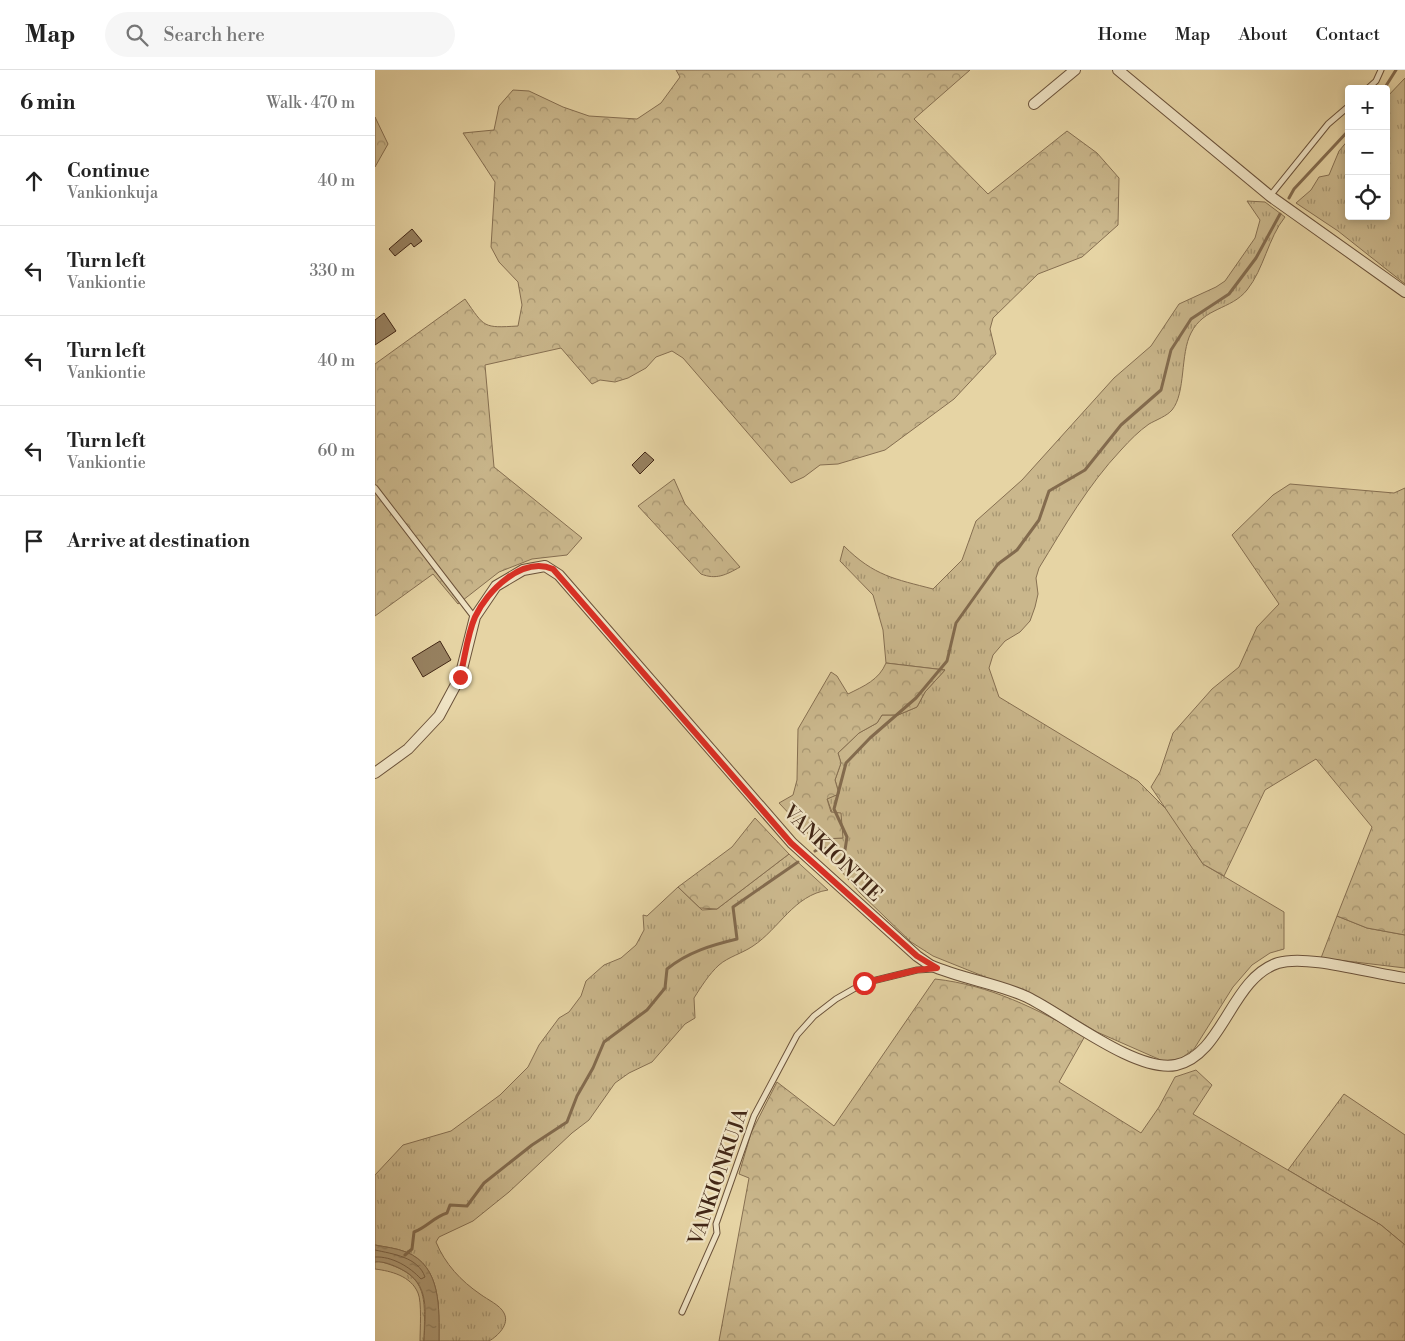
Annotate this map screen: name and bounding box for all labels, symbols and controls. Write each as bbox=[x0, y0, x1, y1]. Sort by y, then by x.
search box bbox=[105, 12, 455, 57]
text: Map bbox=[25, 20, 75, 50]
icon: search bbox=[123, 21, 151, 49]
text: Search here bbox=[163, 23, 265, 47]
text: Home bbox=[1098, 23, 1147, 46]
text: Map bbox=[1175, 23, 1211, 46]
text: About bbox=[1239, 23, 1288, 46]
text: Contact bbox=[1316, 23, 1380, 46]
map controls bbox=[1345, 85, 1390, 220]
button: + bbox=[1345, 85, 1390, 130]
text: 6 min bbox=[20, 90, 75, 116]
text: Walk · 470 m bbox=[267, 93, 355, 113]
button: − bbox=[1345, 130, 1390, 175]
text: Continue bbox=[67, 159, 150, 183]
icon: ahead bbox=[20, 167, 48, 195]
text: 40 m bbox=[318, 171, 355, 191]
button: locate bbox=[1345, 175, 1390, 220]
text: Vankionkuja bbox=[67, 183, 158, 203]
text: Turn left bbox=[67, 249, 146, 273]
icon: left bbox=[20, 257, 48, 285]
text: 330 m bbox=[309, 261, 355, 281]
text: Vankiontie bbox=[67, 273, 146, 293]
text: Turn left bbox=[67, 339, 146, 363]
icon: left bbox=[20, 347, 48, 375]
text: 40 m bbox=[318, 351, 355, 371]
text: Vankiontie bbox=[67, 363, 146, 383]
text: Turn left bbox=[67, 429, 146, 453]
icon: left bbox=[20, 437, 48, 465]
text: 60 m bbox=[317, 441, 355, 461]
text: Vankiontie bbox=[67, 453, 146, 473]
icon: arrive bbox=[20, 527, 48, 555]
text: Arrive at destination bbox=[67, 529, 250, 553]
route end bbox=[449, 666, 472, 689]
street label: VANKIONTIE bbox=[776, 800, 887, 908]
route start bbox=[853, 972, 876, 995]
street label: VANKIONKUJA bbox=[683, 1104, 755, 1250]

